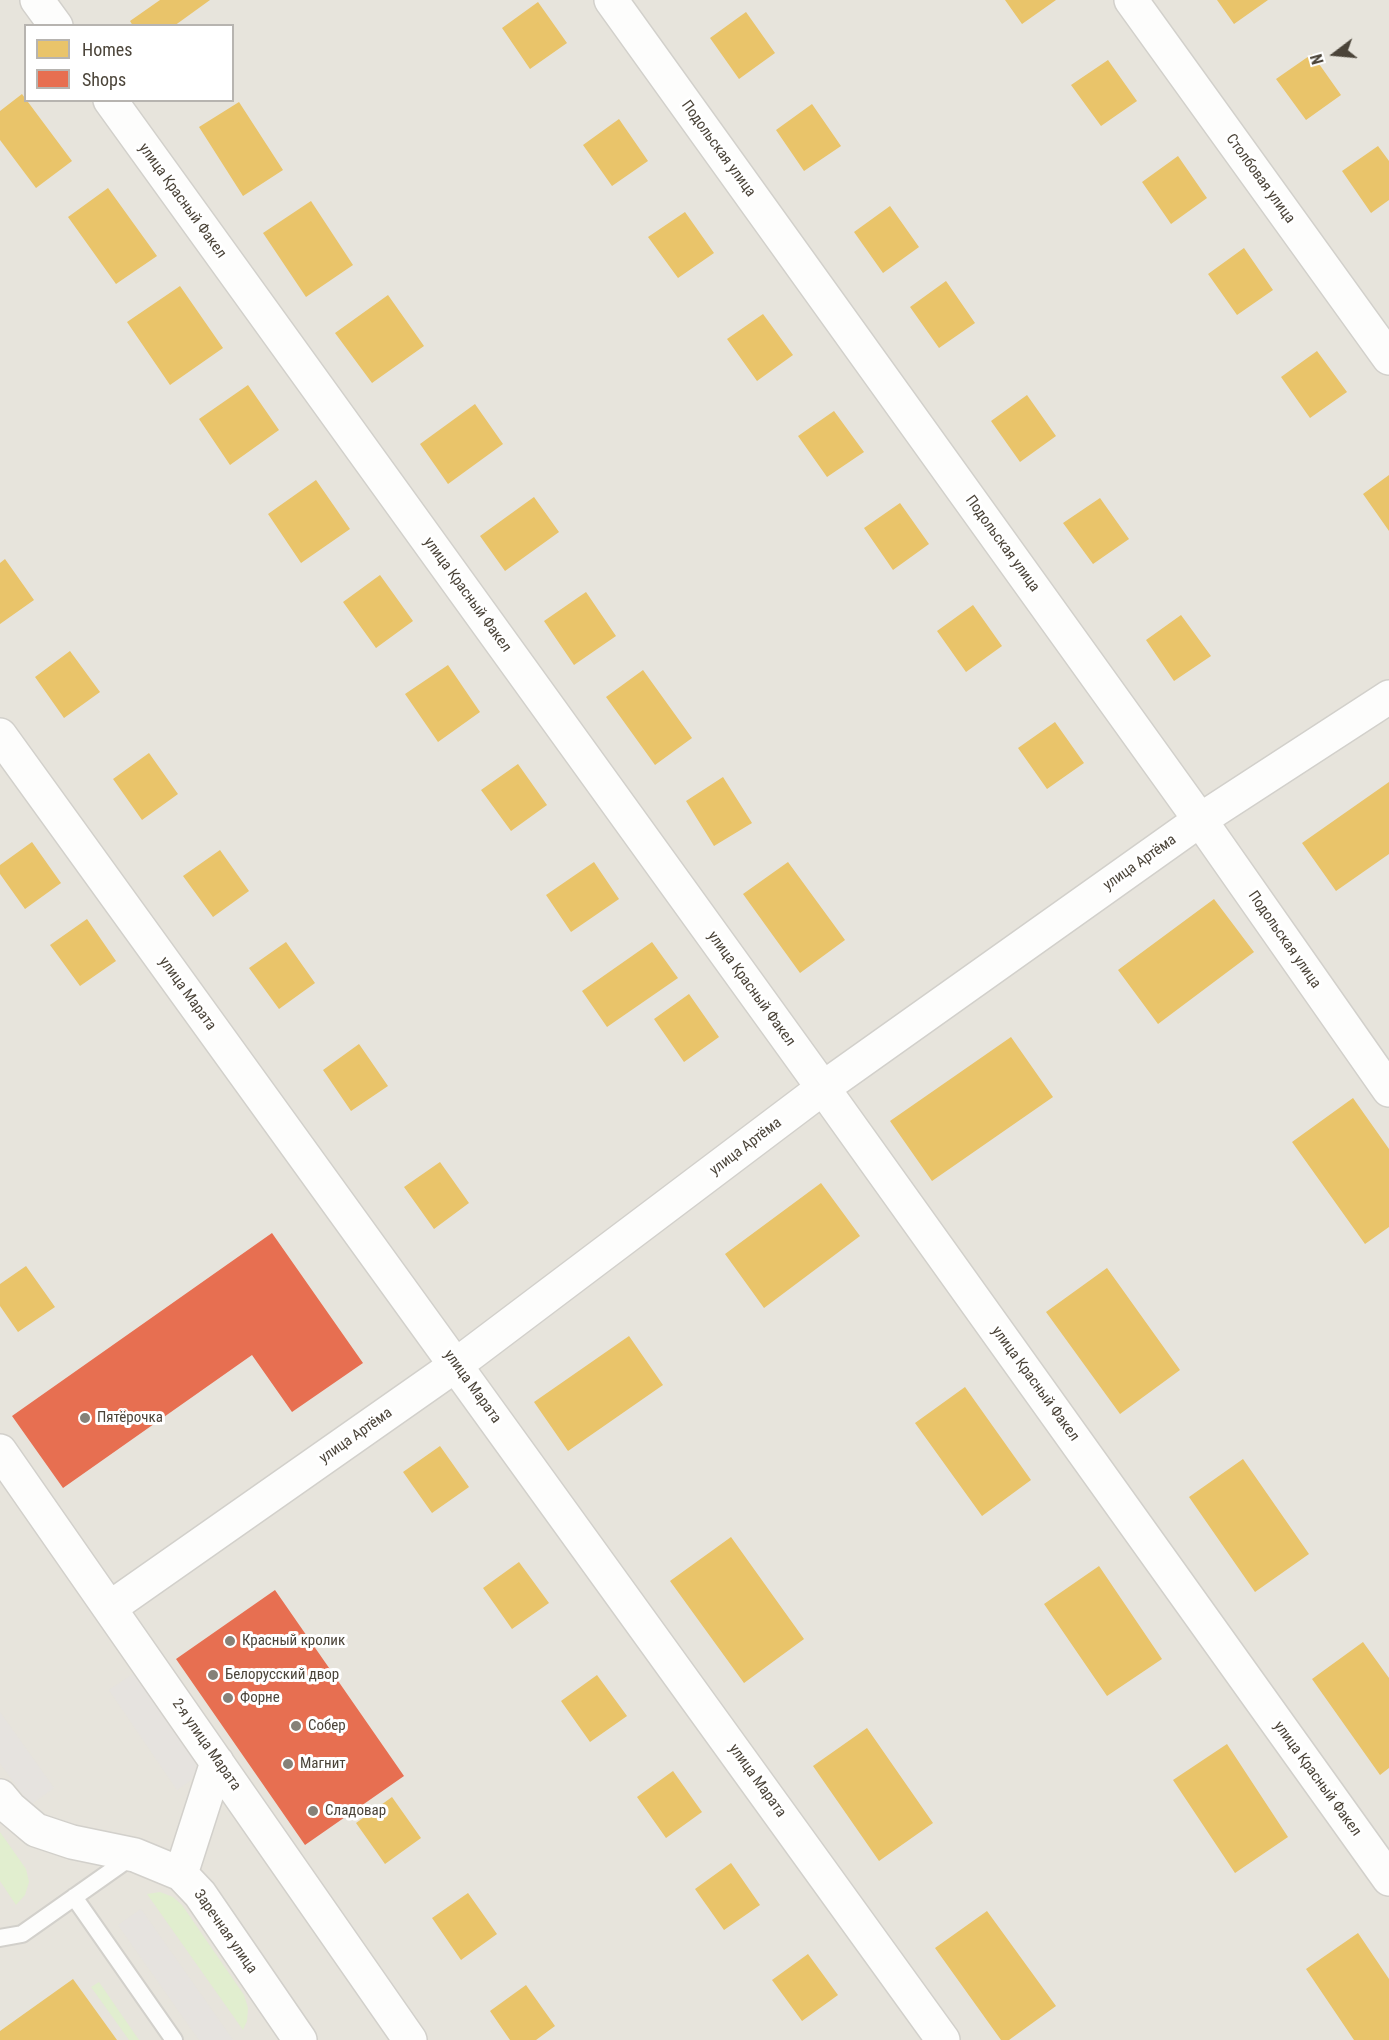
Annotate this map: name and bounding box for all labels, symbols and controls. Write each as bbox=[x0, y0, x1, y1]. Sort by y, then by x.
legend bbox=[24, 24, 234, 102]
north arrow bbox=[1305, 24, 1365, 84]
text: Homes bbox=[82, 39, 132, 60]
text: N bbox=[1307, 52, 1328, 66]
text: Shops bbox=[82, 69, 126, 90]
street label: Подольская улица bbox=[677, 97, 759, 201]
street label: Столбовая улица bbox=[1222, 131, 1298, 227]
street label: улица Красный Факел bbox=[134, 140, 230, 262]
street label: Подольская улица bbox=[961, 492, 1043, 596]
street label: улица Красный Факел bbox=[419, 534, 515, 656]
street label: улица Артёма bbox=[1100, 831, 1180, 895]
street label: Подольская улица bbox=[1244, 888, 1324, 992]
street label: улица Красный Факел bbox=[703, 928, 799, 1050]
street label: улица Марата bbox=[154, 954, 220, 1034]
street label: улица Артёма bbox=[707, 1114, 785, 1180]
street label: улица Красный Факел bbox=[987, 1323, 1083, 1445]
street label: улица Марата bbox=[439, 1347, 505, 1427]
street label: улица Артёма bbox=[316, 1404, 396, 1468]
place label: Пятёрочка bbox=[97, 1409, 163, 1427]
marker: Пятёрочка bbox=[78, 1411, 92, 1425]
place label: Красный кролик bbox=[242, 1632, 345, 1650]
marker: Красный кролик bbox=[223, 1634, 237, 1648]
place label: Белорусский двор bbox=[225, 1666, 339, 1684]
marker: Белорусский двор bbox=[206, 1668, 220, 1682]
place label: Форне bbox=[240, 1689, 280, 1707]
marker: Форне bbox=[221, 1691, 235, 1705]
street label: 2-я улица Марата bbox=[168, 1696, 244, 1794]
place label: Собер bbox=[308, 1717, 346, 1735]
street label: улица Красный Факел bbox=[1269, 1718, 1365, 1840]
marker: Собер bbox=[289, 1719, 303, 1733]
street label: улица Марата bbox=[724, 1741, 790, 1821]
place label: Магнит bbox=[300, 1755, 346, 1773]
marker: Магнит bbox=[281, 1757, 295, 1771]
place label: Сладовар bbox=[325, 1802, 386, 1820]
marker: Сладовар bbox=[306, 1804, 320, 1818]
street label: Заречная улица bbox=[189, 1887, 261, 1977]

